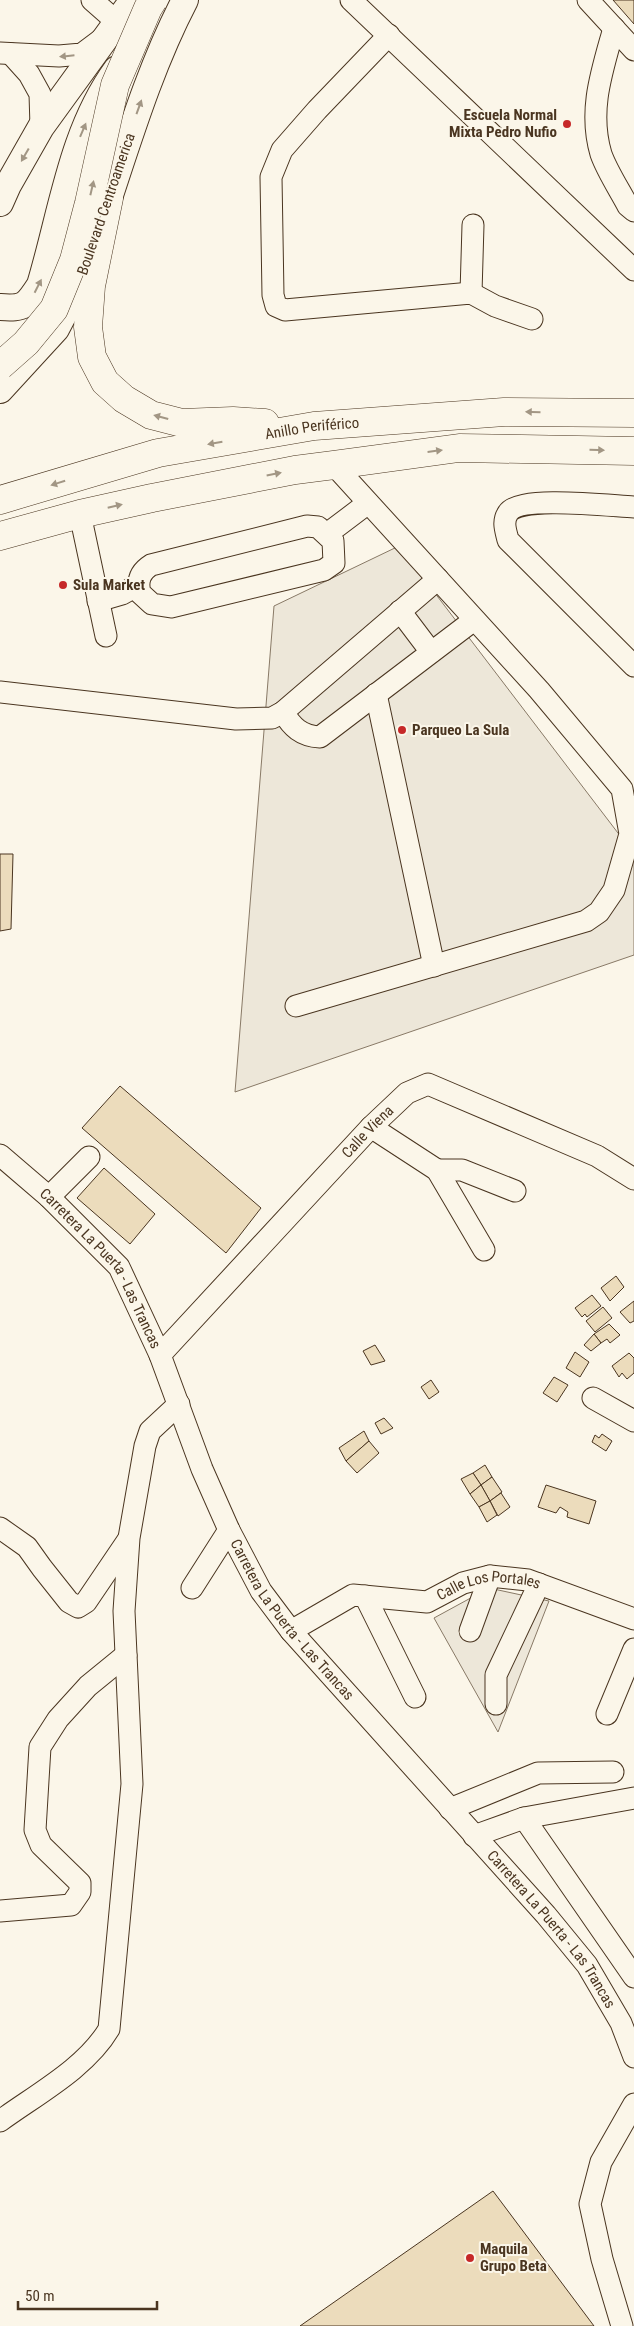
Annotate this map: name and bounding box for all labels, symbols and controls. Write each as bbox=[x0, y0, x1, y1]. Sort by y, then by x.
one-way arrow bbox=[59, 52, 75, 60]
one-way arrow bbox=[135, 99, 143, 114]
place label: Escuela Normal Mixta Pedro Nufio bbox=[449, 106, 557, 141]
marker: Escuela Normal Mixta Pedro Nufio bbox=[561, 118, 573, 130]
one-way arrow bbox=[80, 123, 88, 137]
street label: Boulevard Centroamerica bbox=[73, 131, 139, 277]
one-way arrow bbox=[21, 148, 30, 161]
one-way arrow bbox=[88, 180, 96, 195]
one-way arrow bbox=[34, 279, 42, 293]
one-way arrow bbox=[525, 408, 541, 416]
one-way arrow bbox=[153, 413, 168, 421]
street label: Anillo Periférico bbox=[264, 414, 360, 443]
one-way arrow bbox=[206, 440, 222, 448]
one-way arrow bbox=[427, 447, 443, 455]
one-way arrow bbox=[590, 447, 606, 455]
one-way arrow bbox=[266, 470, 282, 478]
one-way arrow bbox=[50, 480, 65, 488]
one-way arrow bbox=[107, 502, 122, 510]
place label: Sula Market bbox=[73, 576, 145, 594]
marker: Sula Market bbox=[57, 579, 69, 591]
place label: Parqueo La Sula bbox=[412, 721, 509, 739]
marker: Parqueo La Sula bbox=[396, 724, 408, 736]
street label: Calle Viena bbox=[338, 1102, 397, 1162]
street label: Carretera La Puerta - Las Trancas bbox=[36, 1184, 165, 1352]
street label: Carretera La Puerta - Las Trancas bbox=[226, 1536, 358, 1704]
street label: Calle Los Portales bbox=[434, 1567, 543, 1604]
street label: Carretera La Puerta - Las Trancas bbox=[483, 1847, 619, 2012]
place label: Maquila Grupo Beta bbox=[480, 2240, 547, 2275]
marker: Maquila Grupo Beta bbox=[464, 2252, 476, 2264]
scale bar bbox=[18, 2278, 156, 2310]
text: 50 m bbox=[25, 2287, 55, 2305]

